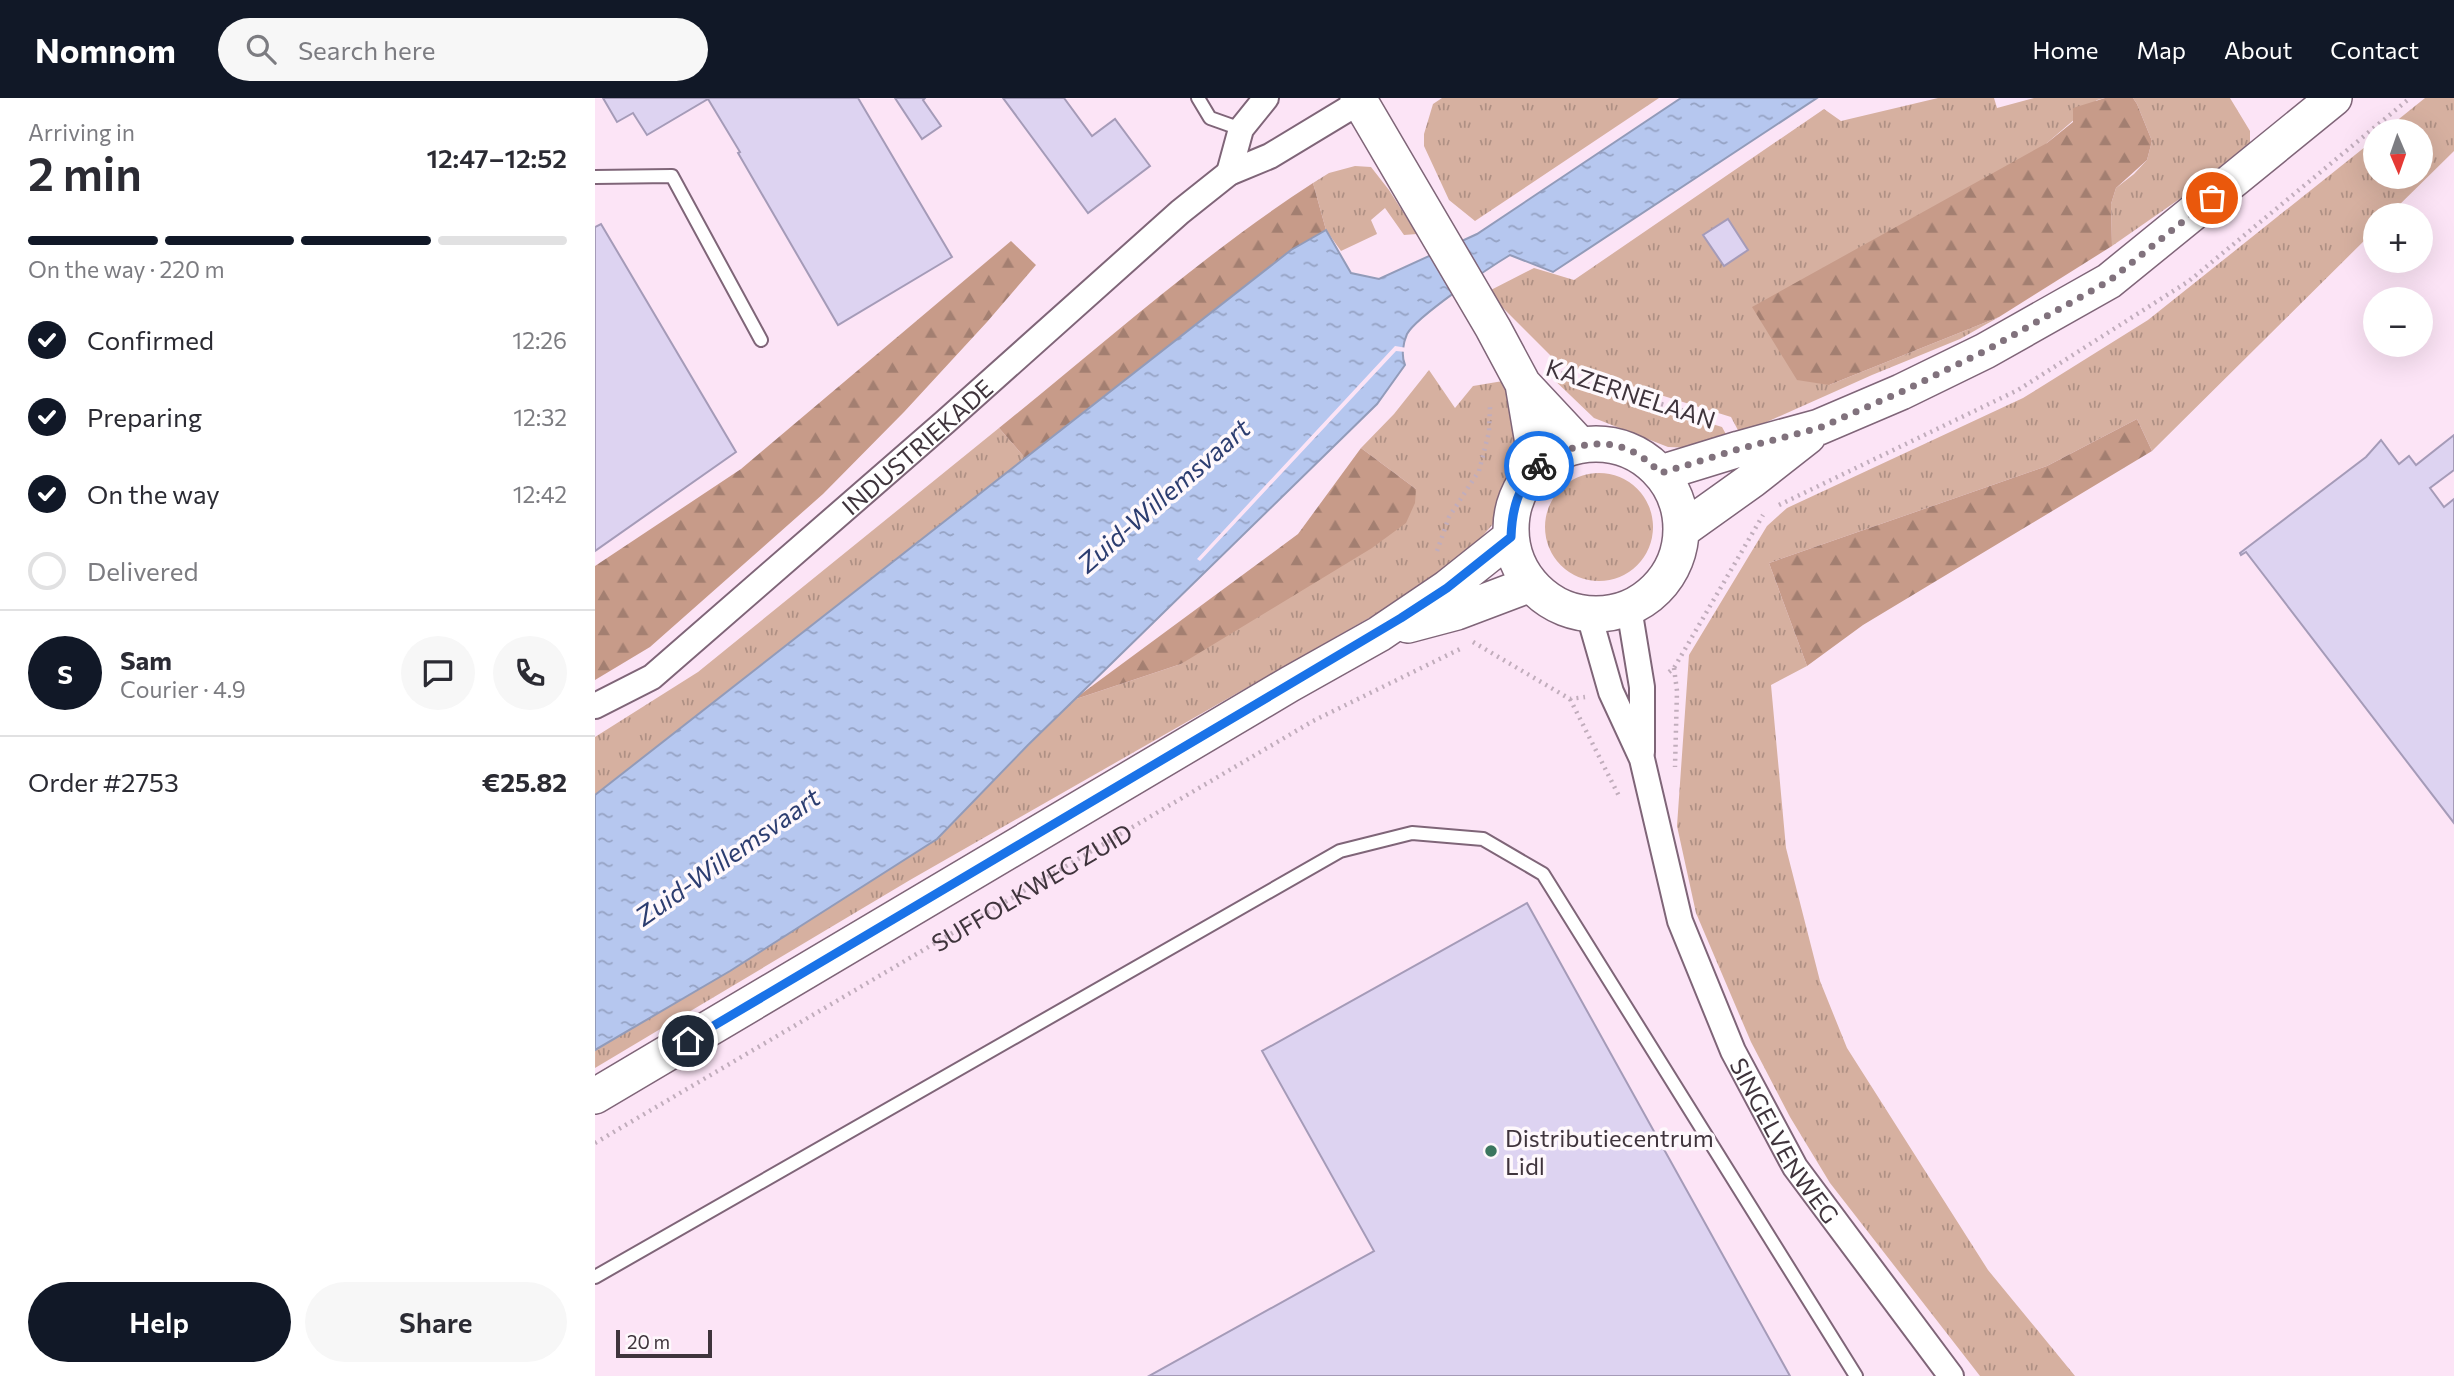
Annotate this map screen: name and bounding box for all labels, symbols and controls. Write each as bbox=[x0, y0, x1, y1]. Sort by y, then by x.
search box bbox=[218, 18, 708, 81]
text: Nomnom bbox=[35, 29, 176, 70]
icon: search bbox=[242, 30, 280, 68]
text: Search here bbox=[298, 34, 435, 65]
text: Home bbox=[2033, 35, 2099, 64]
text: Map bbox=[2137, 35, 2186, 64]
text: About bbox=[2224, 35, 2292, 64]
text: Contact bbox=[2330, 35, 2419, 64]
text: Arriving in bbox=[28, 118, 135, 146]
north arrow bbox=[2363, 119, 2433, 189]
map controls bbox=[2363, 119, 2433, 357]
text: 12:47–12:52 bbox=[426, 142, 567, 173]
text: 2 min bbox=[28, 144, 142, 200]
pin bbox=[2182, 168, 2242, 228]
icon: bag bbox=[2193, 179, 2231, 217]
button: + bbox=[2363, 203, 2433, 273]
text: On the way · 220 m bbox=[28, 255, 225, 283]
button: − bbox=[2363, 287, 2433, 357]
icon: check bbox=[28, 321, 66, 359]
text: Confirmed bbox=[87, 324, 214, 355]
text: 12:26 bbox=[512, 326, 567, 354]
street label: KAZERNELAAN bbox=[1543, 352, 1719, 434]
street label: INDUSTRIEKADE bbox=[835, 372, 998, 520]
icon: check bbox=[28, 398, 66, 436]
text: Preparing bbox=[87, 401, 202, 432]
text: 12:32 bbox=[513, 403, 567, 431]
water label: Zuid-Willemsvaart bbox=[1070, 411, 1257, 579]
courier bbox=[1504, 431, 1574, 501]
icon: bike bbox=[1520, 447, 1558, 485]
icon: check bbox=[28, 475, 66, 513]
text: On the way bbox=[87, 478, 220, 509]
text: 12:42 bbox=[513, 480, 567, 508]
text: Delivered bbox=[87, 555, 198, 586]
button: chat bbox=[401, 636, 475, 710]
button: phone bbox=[493, 636, 567, 710]
text: Sam bbox=[120, 644, 172, 675]
text: S bbox=[57, 658, 73, 689]
text: Courier · 4.9 bbox=[120, 675, 246, 703]
text: Order #2753 bbox=[28, 766, 179, 797]
text: €25.82 bbox=[482, 766, 567, 797]
water label: Zuid-Willemsvaart bbox=[628, 780, 827, 932]
street label: SUFFOLKWEG ZUID bbox=[926, 816, 1137, 957]
pin bbox=[658, 1011, 718, 1071]
icon: home bbox=[669, 1022, 707, 1060]
street label: SINGELVENWEG bbox=[1725, 1052, 1846, 1228]
place label: Distributiecentrum Lidl bbox=[1505, 1123, 1714, 1180]
marker: Distributiecentrum Lidl bbox=[1483, 1143, 1499, 1159]
button: Help bbox=[28, 1282, 291, 1362]
button: Share bbox=[305, 1282, 567, 1362]
scale bar bbox=[616, 1327, 712, 1359]
text: 20 m bbox=[627, 1330, 670, 1353]

